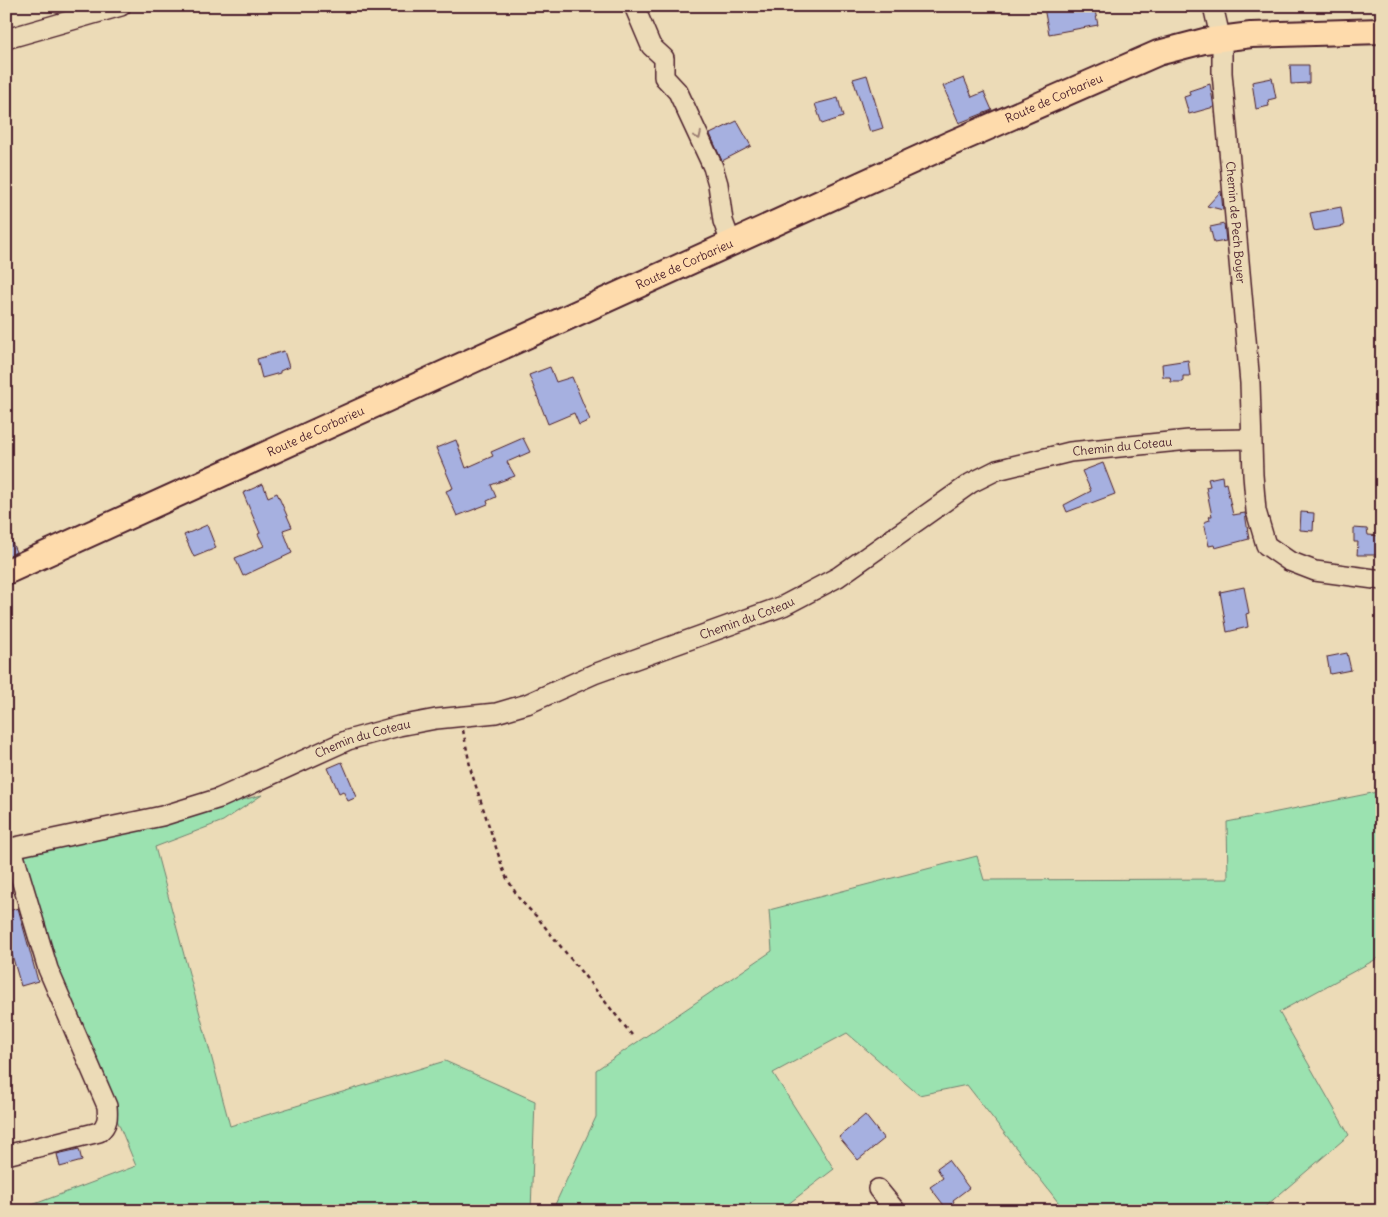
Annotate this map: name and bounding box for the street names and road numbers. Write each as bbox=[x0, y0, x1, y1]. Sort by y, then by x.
street label: Route de Corbarieu bbox=[1003, 70, 1105, 126]
street label: Chemin de Pech Boyer bbox=[1223, 161, 1249, 284]
street label: Route de Corbarieu bbox=[633, 235, 735, 292]
street label: Route de Corbarieu bbox=[265, 403, 366, 460]
street label: Chemin du Coteau bbox=[1072, 434, 1173, 459]
street label: Chemin du Coteau bbox=[697, 593, 797, 642]
street label: Chemin du Coteau bbox=[312, 716, 411, 761]

